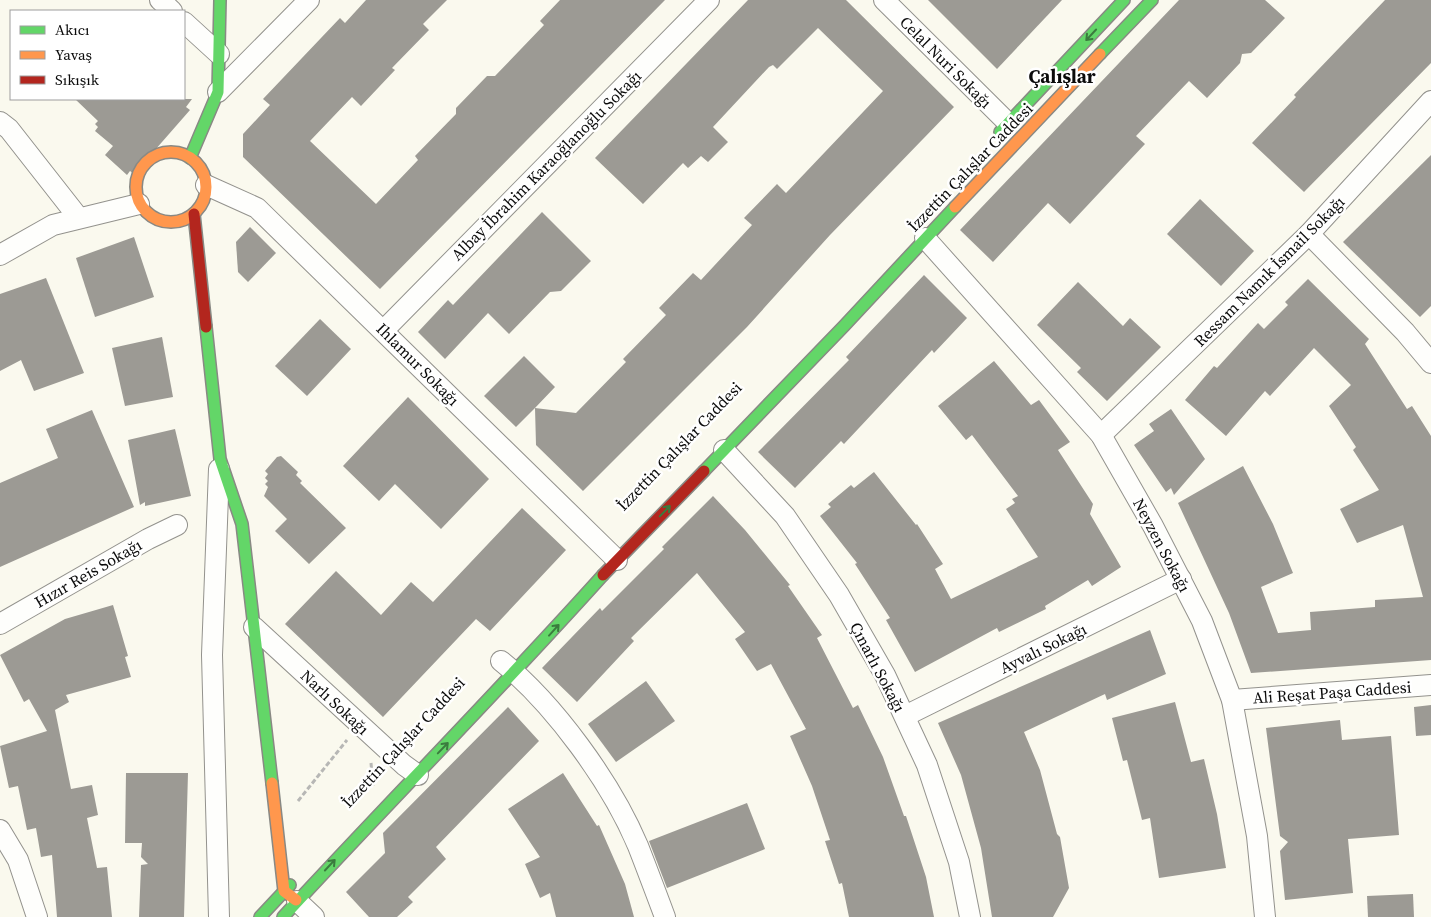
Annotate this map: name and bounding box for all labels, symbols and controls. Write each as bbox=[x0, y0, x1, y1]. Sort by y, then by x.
legend bbox=[10, 10, 185, 100]
street label: Celal Nuri Sokağı bbox=[895, 11, 997, 113]
text: Akıcı bbox=[55, 19, 89, 40]
one-way arrow bbox=[1085, 29, 1097, 42]
text: Yavaş bbox=[55, 44, 92, 65]
district label: Çalışlar bbox=[1028, 63, 1096, 89]
street label: Albay İbrahim Karaoğlanoğlu Sokağı bbox=[446, 65, 646, 265]
text: Sıkışık bbox=[55, 69, 100, 90]
street label: İzzettin Çalışlar Caddesi bbox=[903, 98, 1038, 236]
street label: Ressam Namık İsmail Sokağı bbox=[1189, 191, 1349, 351]
street label: Ihlamur Sokağı bbox=[372, 318, 464, 410]
street label: İzzettin Çalışlar Caddesi bbox=[612, 377, 747, 515]
street label: Neyzen Sokağı bbox=[1128, 494, 1196, 596]
one-way arrow bbox=[659, 505, 671, 517]
street label: Hızır Reis Sokağı bbox=[30, 533, 146, 613]
street label: Ayvalı Sokağı bbox=[996, 617, 1090, 678]
street label: Çınarlı Sokağı bbox=[845, 618, 911, 716]
one-way arrow bbox=[549, 623, 560, 636]
street label: Narlı Sokağı bbox=[296, 665, 374, 740]
street label: İzzettin Çalışlar Caddesi bbox=[337, 672, 470, 812]
street label: Ali Reşat Paşa Caddesi bbox=[1252, 675, 1412, 709]
one-way arrow bbox=[437, 742, 449, 755]
one-way arrow bbox=[324, 859, 336, 872]

